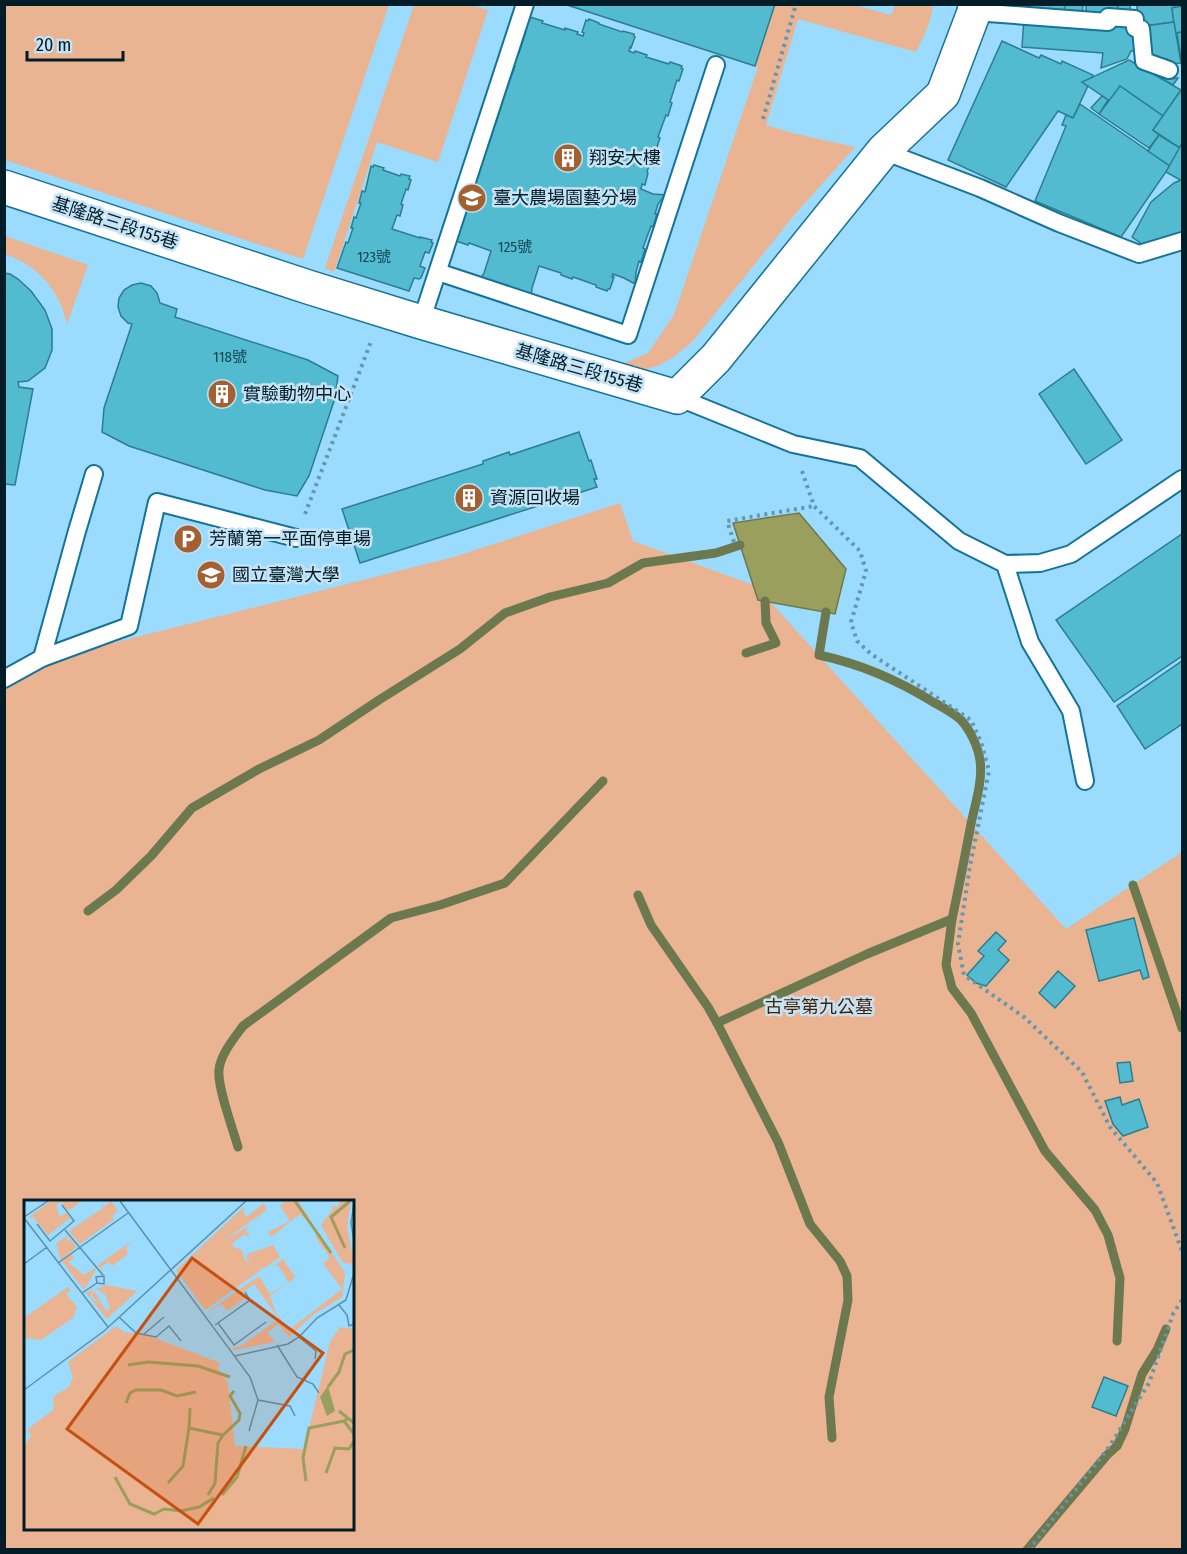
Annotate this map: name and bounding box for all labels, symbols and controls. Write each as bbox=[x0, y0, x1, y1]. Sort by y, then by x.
scale bar bbox=[27, 24, 123, 62]
text: 20 m bbox=[36, 34, 71, 56]
building icon: 翔安大樓 bbox=[552, 142, 584, 174]
place label: 翔安大樓 bbox=[589, 147, 661, 169]
school or university icon: 臺大農場園藝分場 bbox=[456, 182, 488, 214]
place label: 臺大農場園藝分場 bbox=[493, 187, 637, 209]
street label: 基隆路三段155巷 bbox=[49, 192, 181, 254]
house number: 125號 bbox=[498, 238, 532, 256]
house number: 123號 bbox=[357, 248, 391, 266]
street label: 基隆路三段155巷 bbox=[513, 339, 645, 397]
house number: 118號 bbox=[213, 348, 247, 366]
building icon: 實驗動物中心 bbox=[206, 378, 238, 410]
place label: 實驗動物中心 bbox=[243, 383, 351, 405]
building icon: 資源回收場 bbox=[453, 482, 485, 514]
place label: 資源回收場 bbox=[490, 487, 580, 509]
parking icon: 芳蘭第一平面停車場 bbox=[172, 523, 204, 555]
place label: 芳蘭第一平面停車場 bbox=[209, 528, 371, 550]
school or university icon: 國立臺灣大學 bbox=[195, 559, 227, 591]
place label: 國立臺灣大學 bbox=[232, 564, 340, 586]
park label: 古亭第九公墓 bbox=[765, 996, 873, 1018]
inset map bbox=[24, 1200, 354, 1530]

